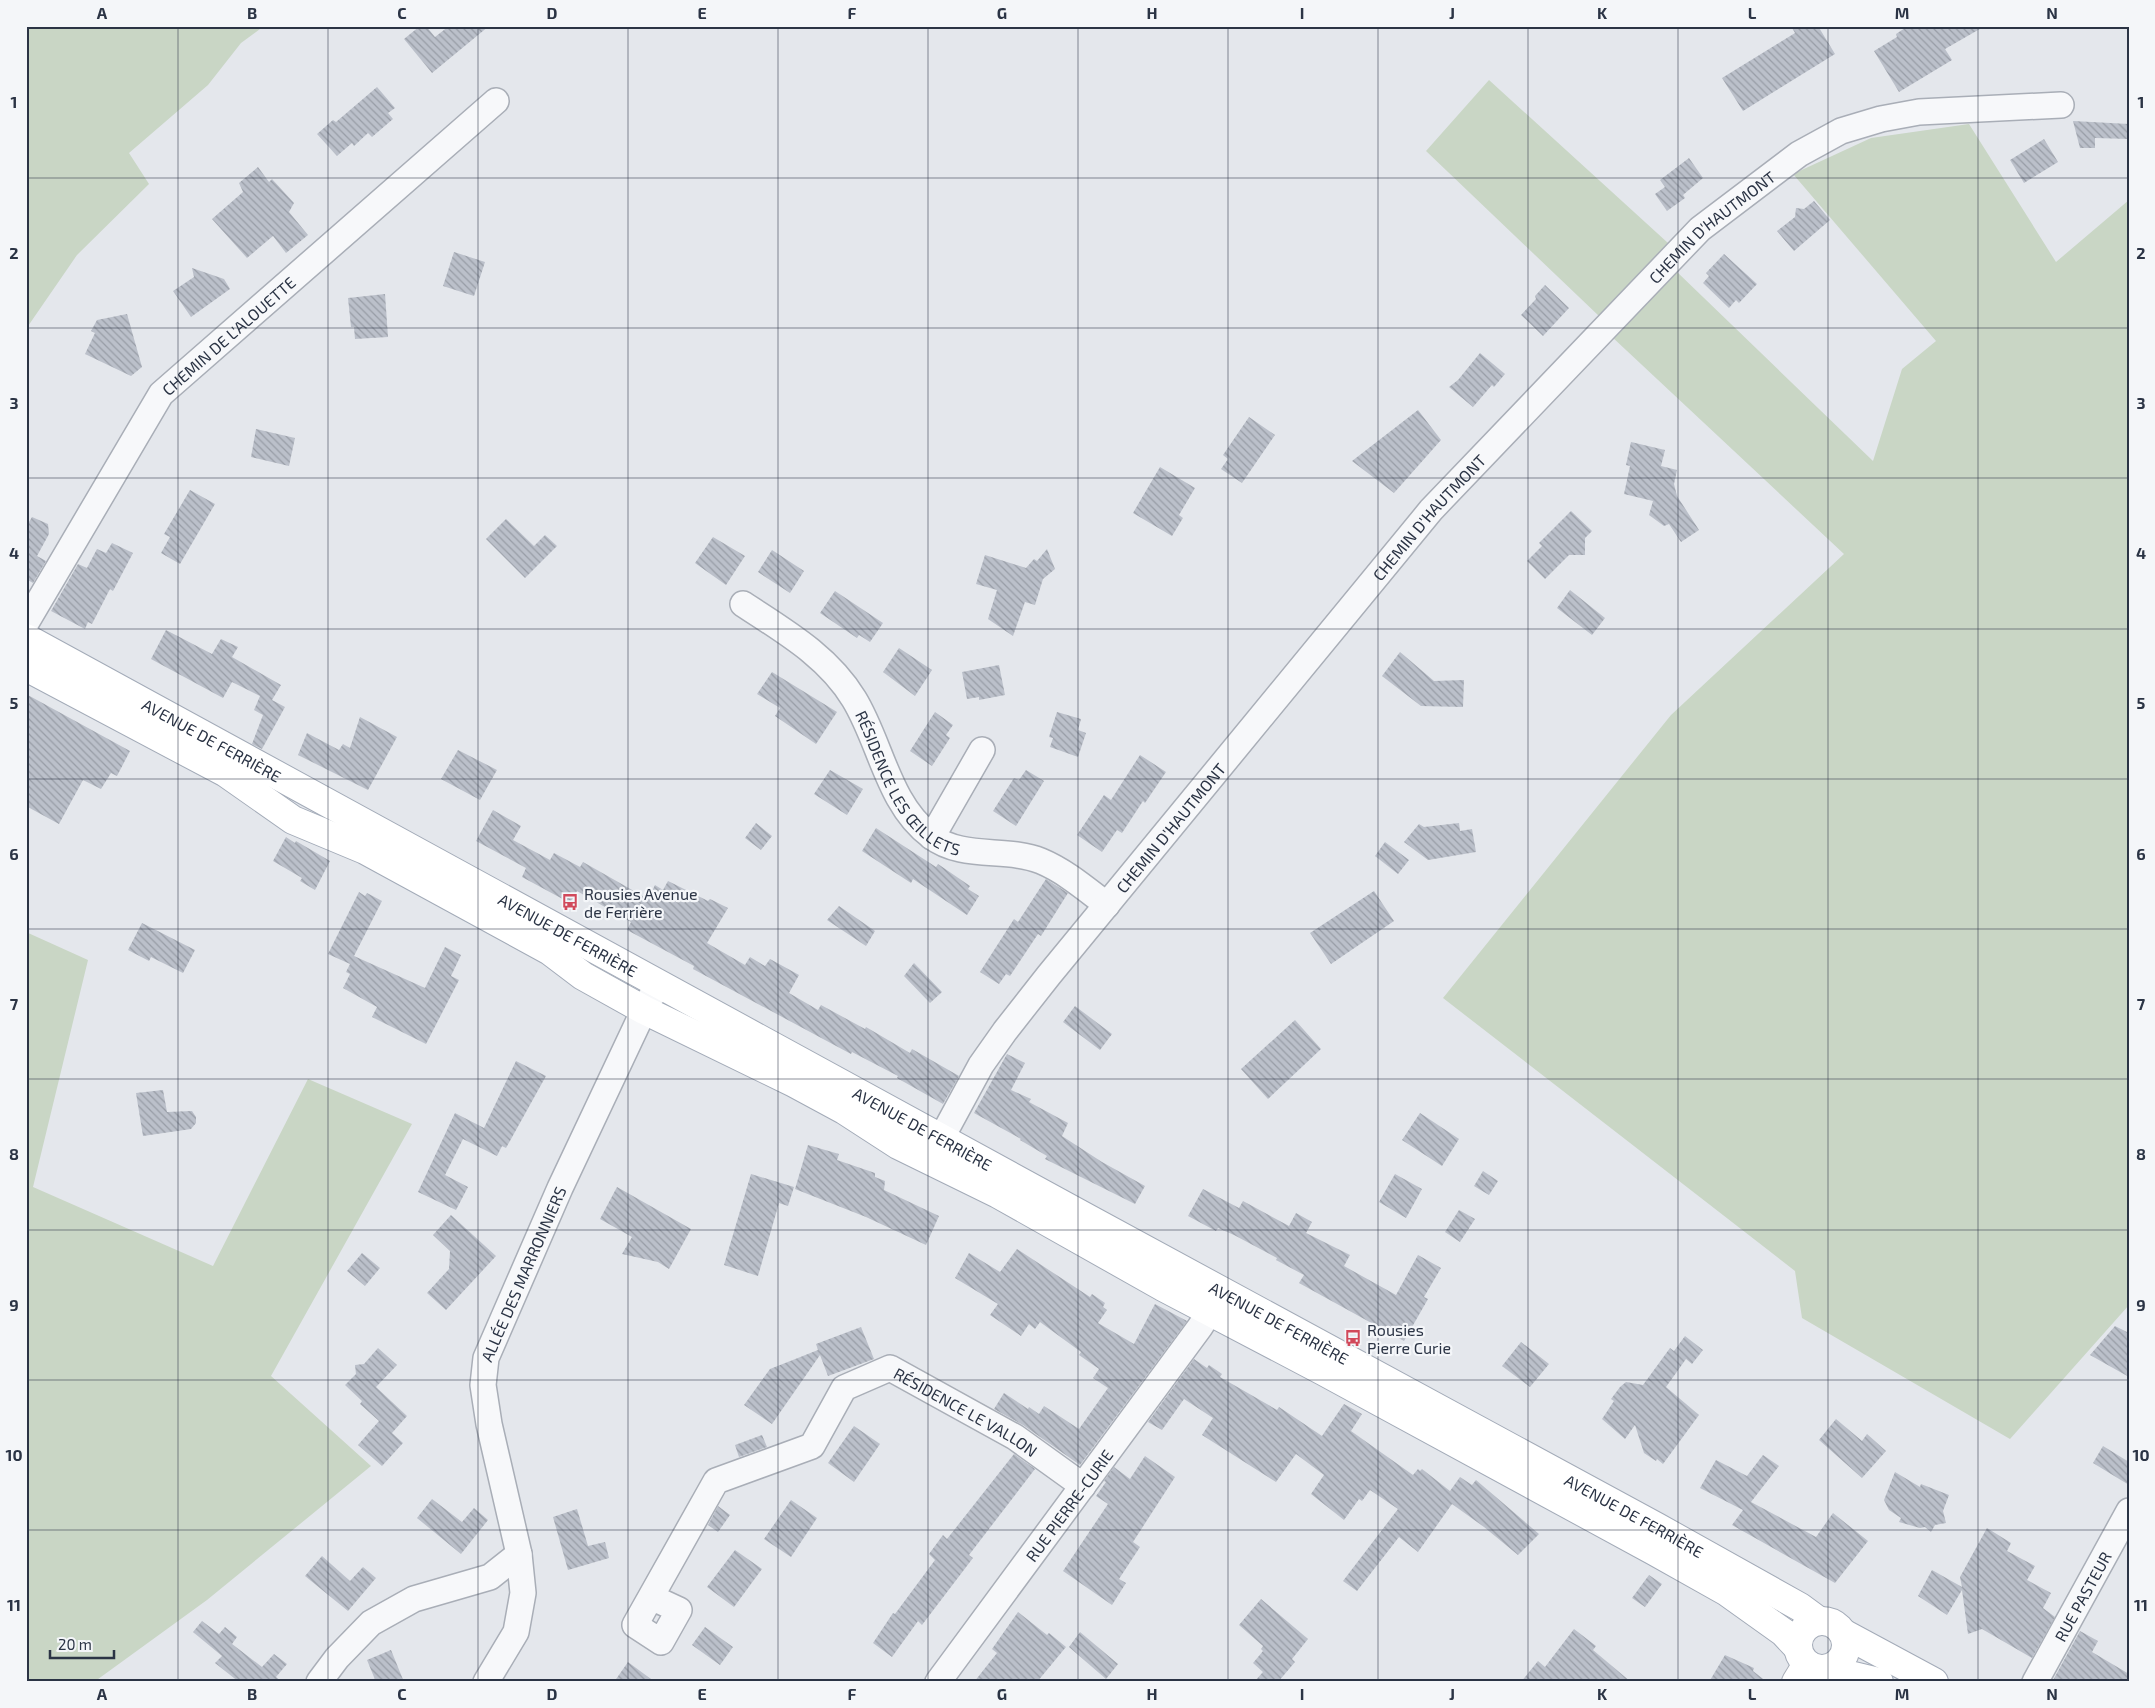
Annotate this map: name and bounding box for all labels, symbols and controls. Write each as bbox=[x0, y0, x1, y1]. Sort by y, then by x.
text: A bbox=[97, 3, 108, 22]
text: B bbox=[247, 3, 257, 22]
text: C bbox=[397, 3, 407, 22]
text: D bbox=[547, 3, 558, 22]
text: E bbox=[697, 3, 707, 22]
text: F bbox=[848, 3, 857, 22]
text: G bbox=[997, 3, 1007, 22]
text: H bbox=[1146, 3, 1158, 22]
text: I bbox=[1300, 3, 1304, 22]
text: J bbox=[1449, 3, 1455, 22]
text: K bbox=[1597, 3, 1608, 22]
text: L bbox=[1748, 3, 1757, 22]
text: M bbox=[1895, 3, 1909, 22]
text: N bbox=[2046, 3, 2058, 22]
text: 1 bbox=[11, 92, 17, 111]
text: 1 bbox=[2138, 92, 2144, 111]
street label: CHEMIN D'HAUTMONT bbox=[1644, 166, 1778, 287]
text: 2 bbox=[9, 243, 19, 262]
text: 2 bbox=[2136, 243, 2146, 262]
street label: CHEMIN DE L'ALOUETTE bbox=[158, 272, 299, 399]
text: 3 bbox=[9, 393, 19, 412]
text: 3 bbox=[2136, 393, 2146, 412]
street label: CHEMIN D'HAUTMONT bbox=[1368, 450, 1489, 584]
text: 4 bbox=[9, 543, 19, 562]
text: 4 bbox=[2136, 543, 2146, 562]
text: 5 bbox=[10, 693, 19, 712]
text: 5 bbox=[2137, 693, 2146, 712]
street label: AVENUE DE FERRIÈRE bbox=[139, 694, 285, 785]
street label: RÉSIDENCE LES ŒILLETS bbox=[852, 707, 963, 858]
street label: CHEMIN D'HAUTMONT bbox=[1112, 759, 1229, 896]
text: 6 bbox=[9, 844, 19, 863]
text: 6 bbox=[2136, 844, 2146, 863]
place label: Rousies Avenue de Ferrière bbox=[584, 884, 698, 921]
street label: AVENUE DE FERRIÈRE bbox=[496, 889, 641, 980]
bus stop icon: Rousies Avenue de Ferrière bbox=[560, 892, 580, 912]
text: 7 bbox=[10, 994, 19, 1013]
text: 7 bbox=[2137, 994, 2146, 1013]
street label: AVENUE DE FERRIÈRE bbox=[850, 1083, 995, 1174]
text: 8 bbox=[9, 1144, 19, 1163]
text: 8 bbox=[2136, 1144, 2146, 1163]
street label: ALLÉE DES MARRONNIERS bbox=[476, 1183, 569, 1364]
street label: AVENUE DE FERRIÈRE bbox=[1207, 1277, 1352, 1368]
text: 9 bbox=[9, 1295, 19, 1314]
text: 9 bbox=[2136, 1295, 2146, 1314]
place label: Rousies Pierre Curie bbox=[1367, 1320, 1451, 1357]
bus stop icon: Rousies Pierre Curie bbox=[1343, 1328, 1363, 1348]
street label: RÉSIDENCE LE VALLON bbox=[891, 1363, 1042, 1460]
text: 10 bbox=[5, 1445, 23, 1464]
street label: RUE PIERRE-CURIE bbox=[1021, 1445, 1116, 1565]
text: 10 bbox=[2132, 1445, 2150, 1464]
street label: AVENUE DE FERRIÈRE bbox=[1562, 1469, 1707, 1561]
street label: RUE PASTEUR bbox=[2050, 1548, 2115, 1644]
text: 11 bbox=[7, 1595, 21, 1614]
text: 11 bbox=[2134, 1595, 2148, 1614]
scale bar bbox=[50, 1628, 114, 1660]
text: 20 m bbox=[58, 1635, 92, 1653]
text: A bbox=[97, 1684, 108, 1703]
text: B bbox=[247, 1684, 257, 1703]
text: C bbox=[397, 1684, 407, 1703]
text: D bbox=[547, 1684, 558, 1703]
text: E bbox=[697, 1684, 707, 1703]
text: F bbox=[848, 1684, 857, 1703]
text: G bbox=[997, 1684, 1007, 1703]
text: H bbox=[1146, 1684, 1158, 1703]
text: I bbox=[1300, 1684, 1304, 1703]
text: J bbox=[1449, 1684, 1455, 1703]
text: K bbox=[1597, 1684, 1608, 1703]
text: L bbox=[1748, 1684, 1757, 1703]
text: M bbox=[1895, 1684, 1909, 1703]
text: N bbox=[2046, 1684, 2058, 1703]

